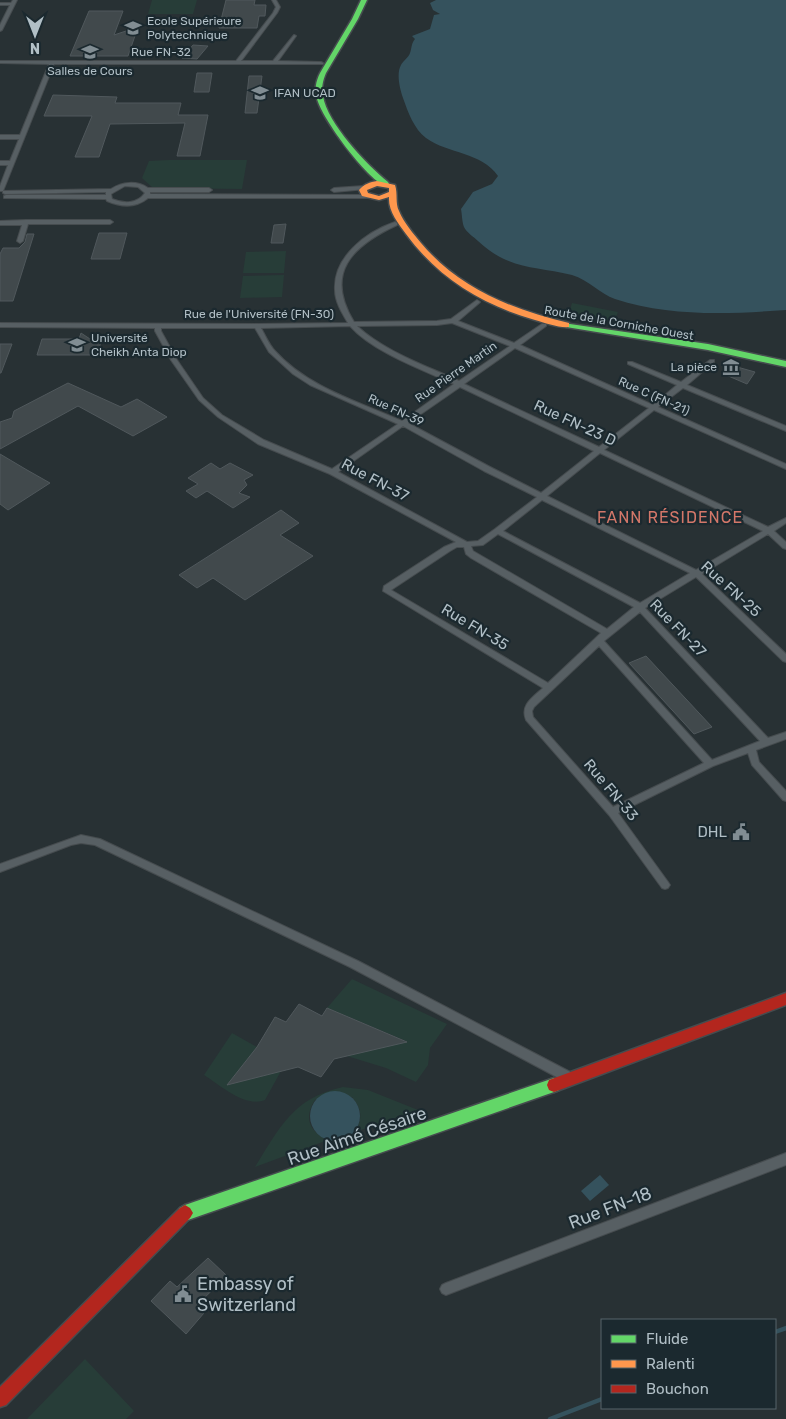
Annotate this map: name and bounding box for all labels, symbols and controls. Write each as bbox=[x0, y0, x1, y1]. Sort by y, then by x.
north arrow bbox=[10, 10, 60, 60]
place label: Ecole Supérieure Polytechnique bbox=[147, 14, 242, 42]
school or university icon: Ecole Supérieure Polytechnique bbox=[123, 18, 143, 38]
text: N bbox=[30, 39, 40, 56]
school or university icon: Salles de Cours bbox=[80, 42, 100, 62]
street label: Rue FN-32 bbox=[131, 45, 191, 59]
place label: Salles de Cours bbox=[47, 64, 133, 78]
school or university icon: IFAN UCAD bbox=[250, 83, 270, 103]
place label: IFAN UCAD bbox=[274, 86, 336, 100]
street label: Route de la Corniche Ouest bbox=[543, 303, 695, 343]
street label: Rue de l'Université (FN-30) bbox=[184, 307, 334, 321]
place label: Université Cheikh Anta Diop bbox=[91, 331, 187, 359]
school or university icon: Université Cheikh Anta Diop bbox=[67, 335, 87, 355]
street label: Rue Pierre Martin bbox=[413, 339, 499, 405]
museum icon: La pièce bbox=[721, 357, 741, 377]
place label: La pièce bbox=[671, 360, 717, 374]
street label: Rue C (FN-21) bbox=[616, 374, 692, 418]
street label: Rue FN-39 bbox=[366, 391, 426, 429]
street label: Rue FN-23 D bbox=[531, 396, 619, 450]
street label: Rue FN-37 bbox=[338, 455, 412, 505]
district label: FANN RÉSIDENCE bbox=[597, 508, 743, 527]
street label: Rue FN-25 bbox=[697, 557, 765, 621]
street label: Rue FN-27 bbox=[646, 595, 710, 661]
street label: Rue FN-35 bbox=[438, 600, 512, 654]
street label: Rue FN-33 bbox=[580, 755, 642, 825]
public building icon: DHL bbox=[731, 822, 751, 842]
place label: DHL bbox=[698, 823, 728, 841]
street label: Rue Aimé Césaire bbox=[284, 1102, 430, 1170]
street label: Rue FN-18 bbox=[565, 1182, 655, 1234]
place label: Embassy of Switzerland bbox=[197, 1273, 296, 1316]
public building icon: Embassy of Switzerland bbox=[173, 1284, 193, 1304]
legend bbox=[601, 1319, 776, 1409]
text: Fluide bbox=[646, 1330, 688, 1348]
text: Ralenti bbox=[646, 1355, 695, 1373]
text: Bouchon bbox=[646, 1380, 709, 1398]

